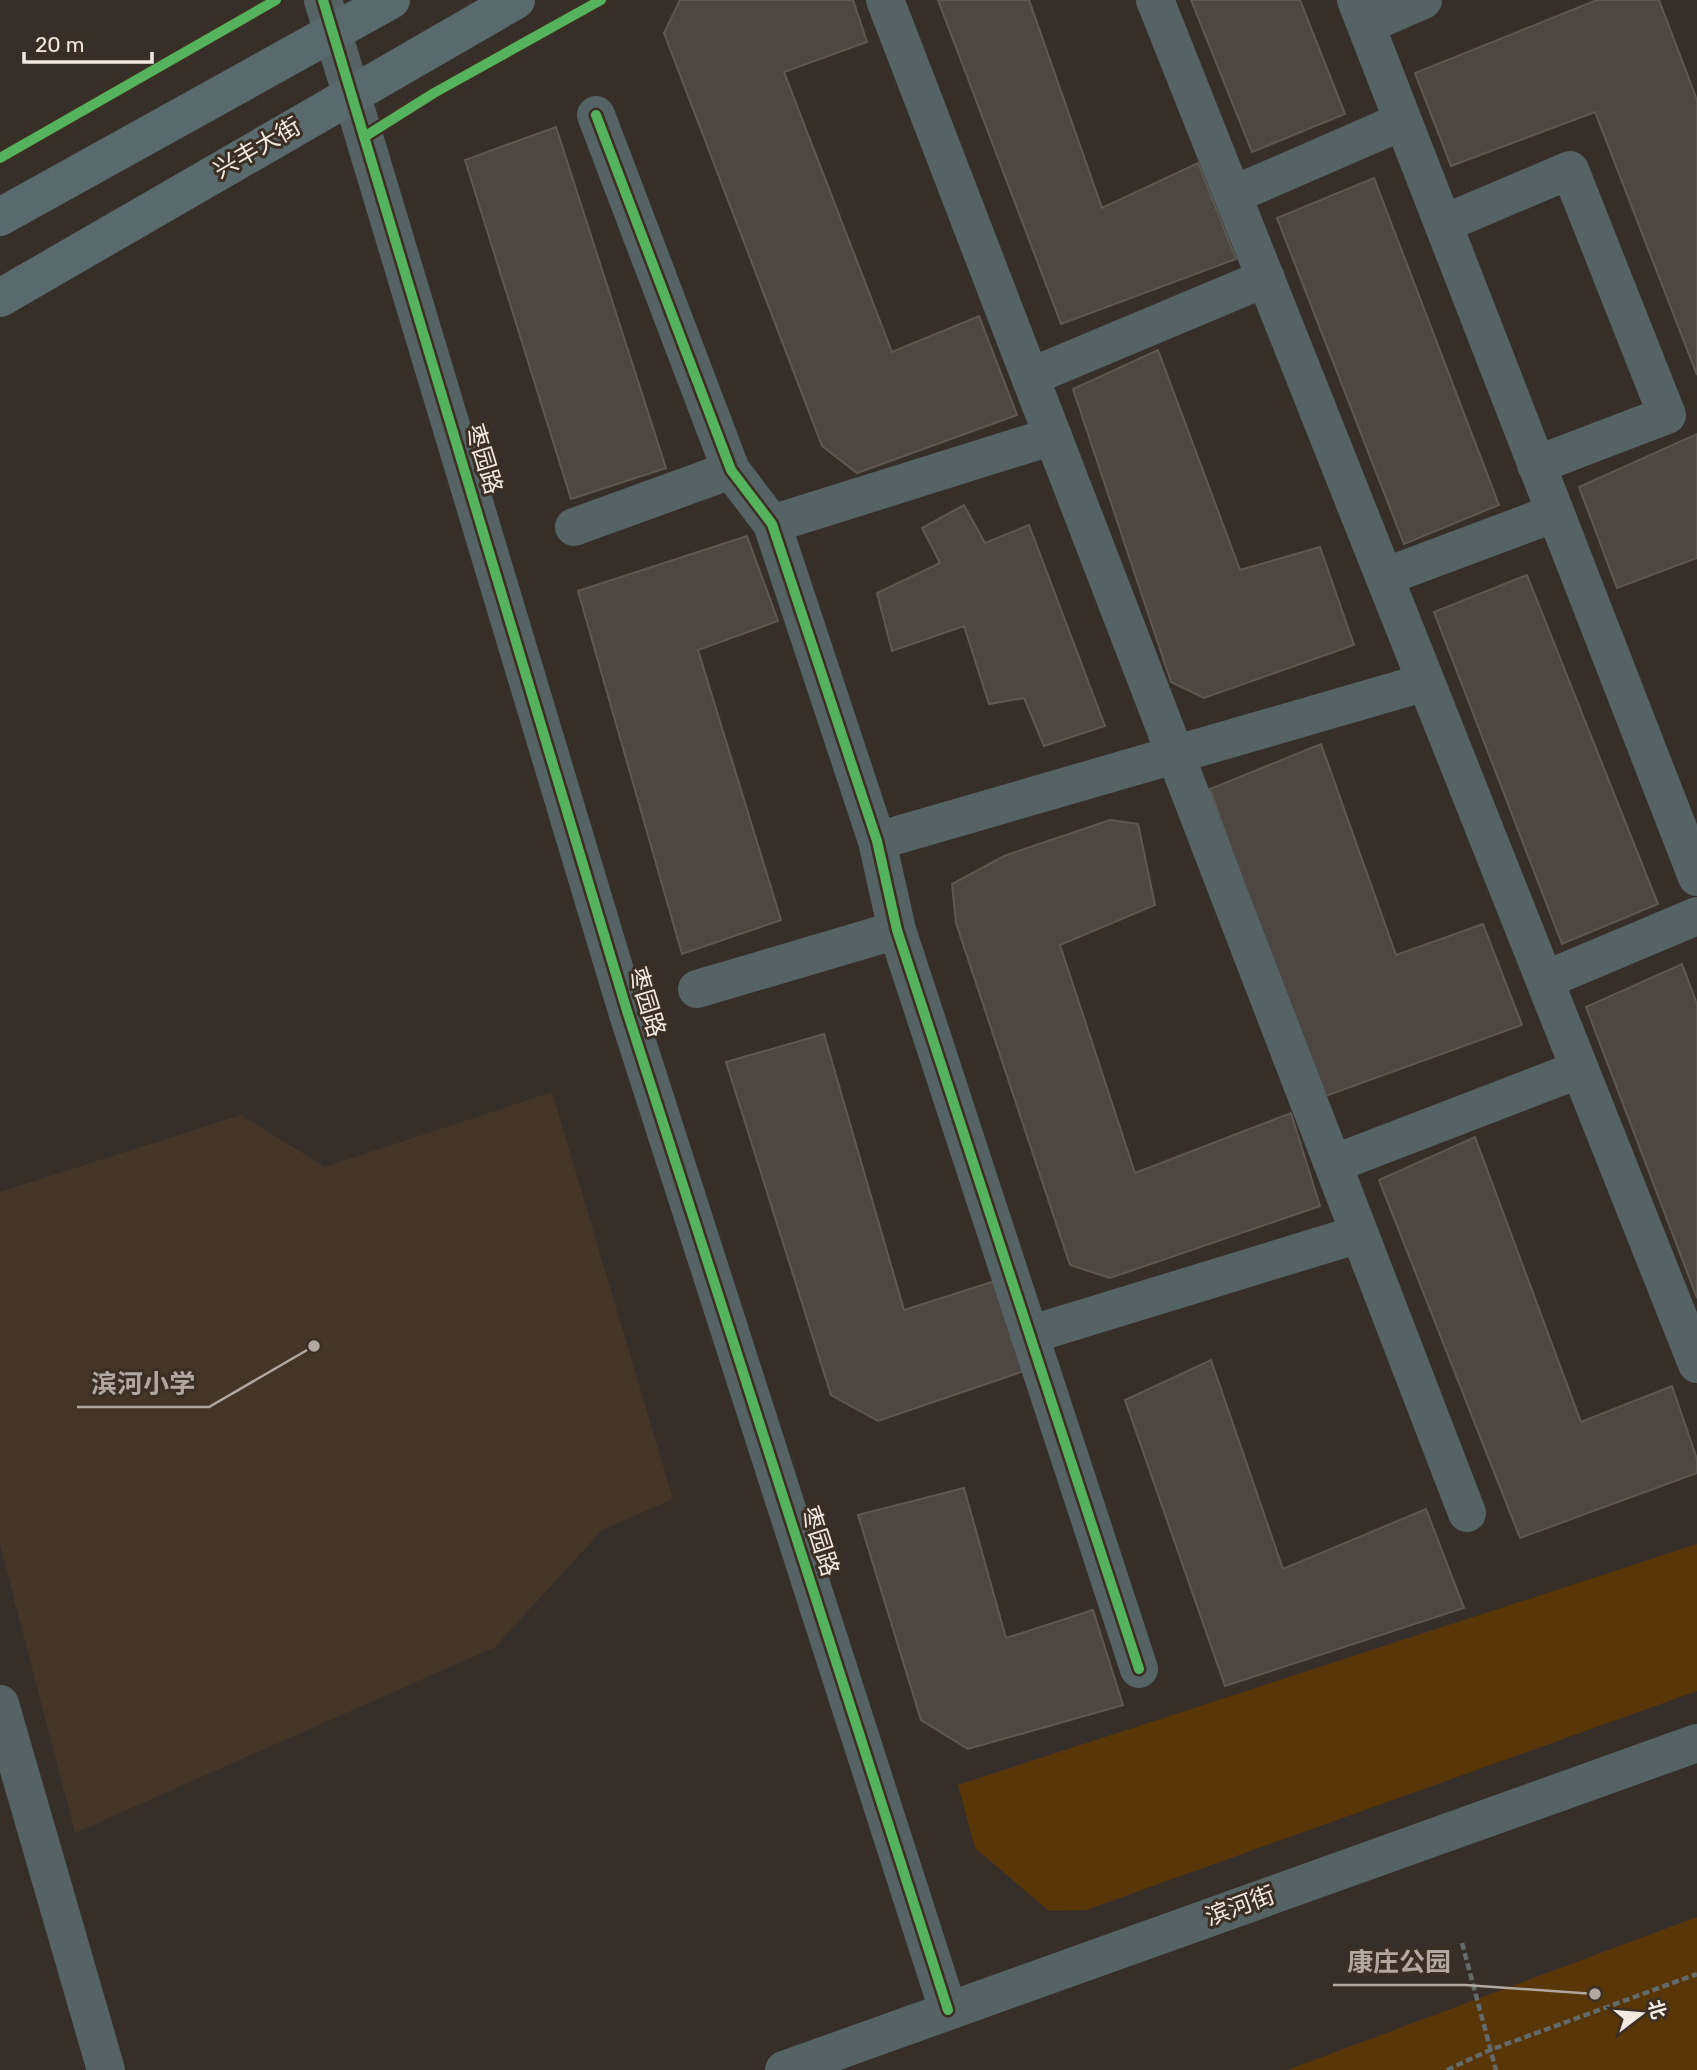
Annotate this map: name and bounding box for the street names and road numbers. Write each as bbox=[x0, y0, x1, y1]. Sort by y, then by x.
street label: 兴丰大街 bbox=[208, 112, 306, 184]
street label: 枣园路 bbox=[460, 420, 508, 498]
street label: 枣园路 bbox=[623, 963, 671, 1041]
street label: 枣园路 bbox=[796, 1502, 844, 1580]
street label: 滨河街 bbox=[1201, 1881, 1279, 1931]

